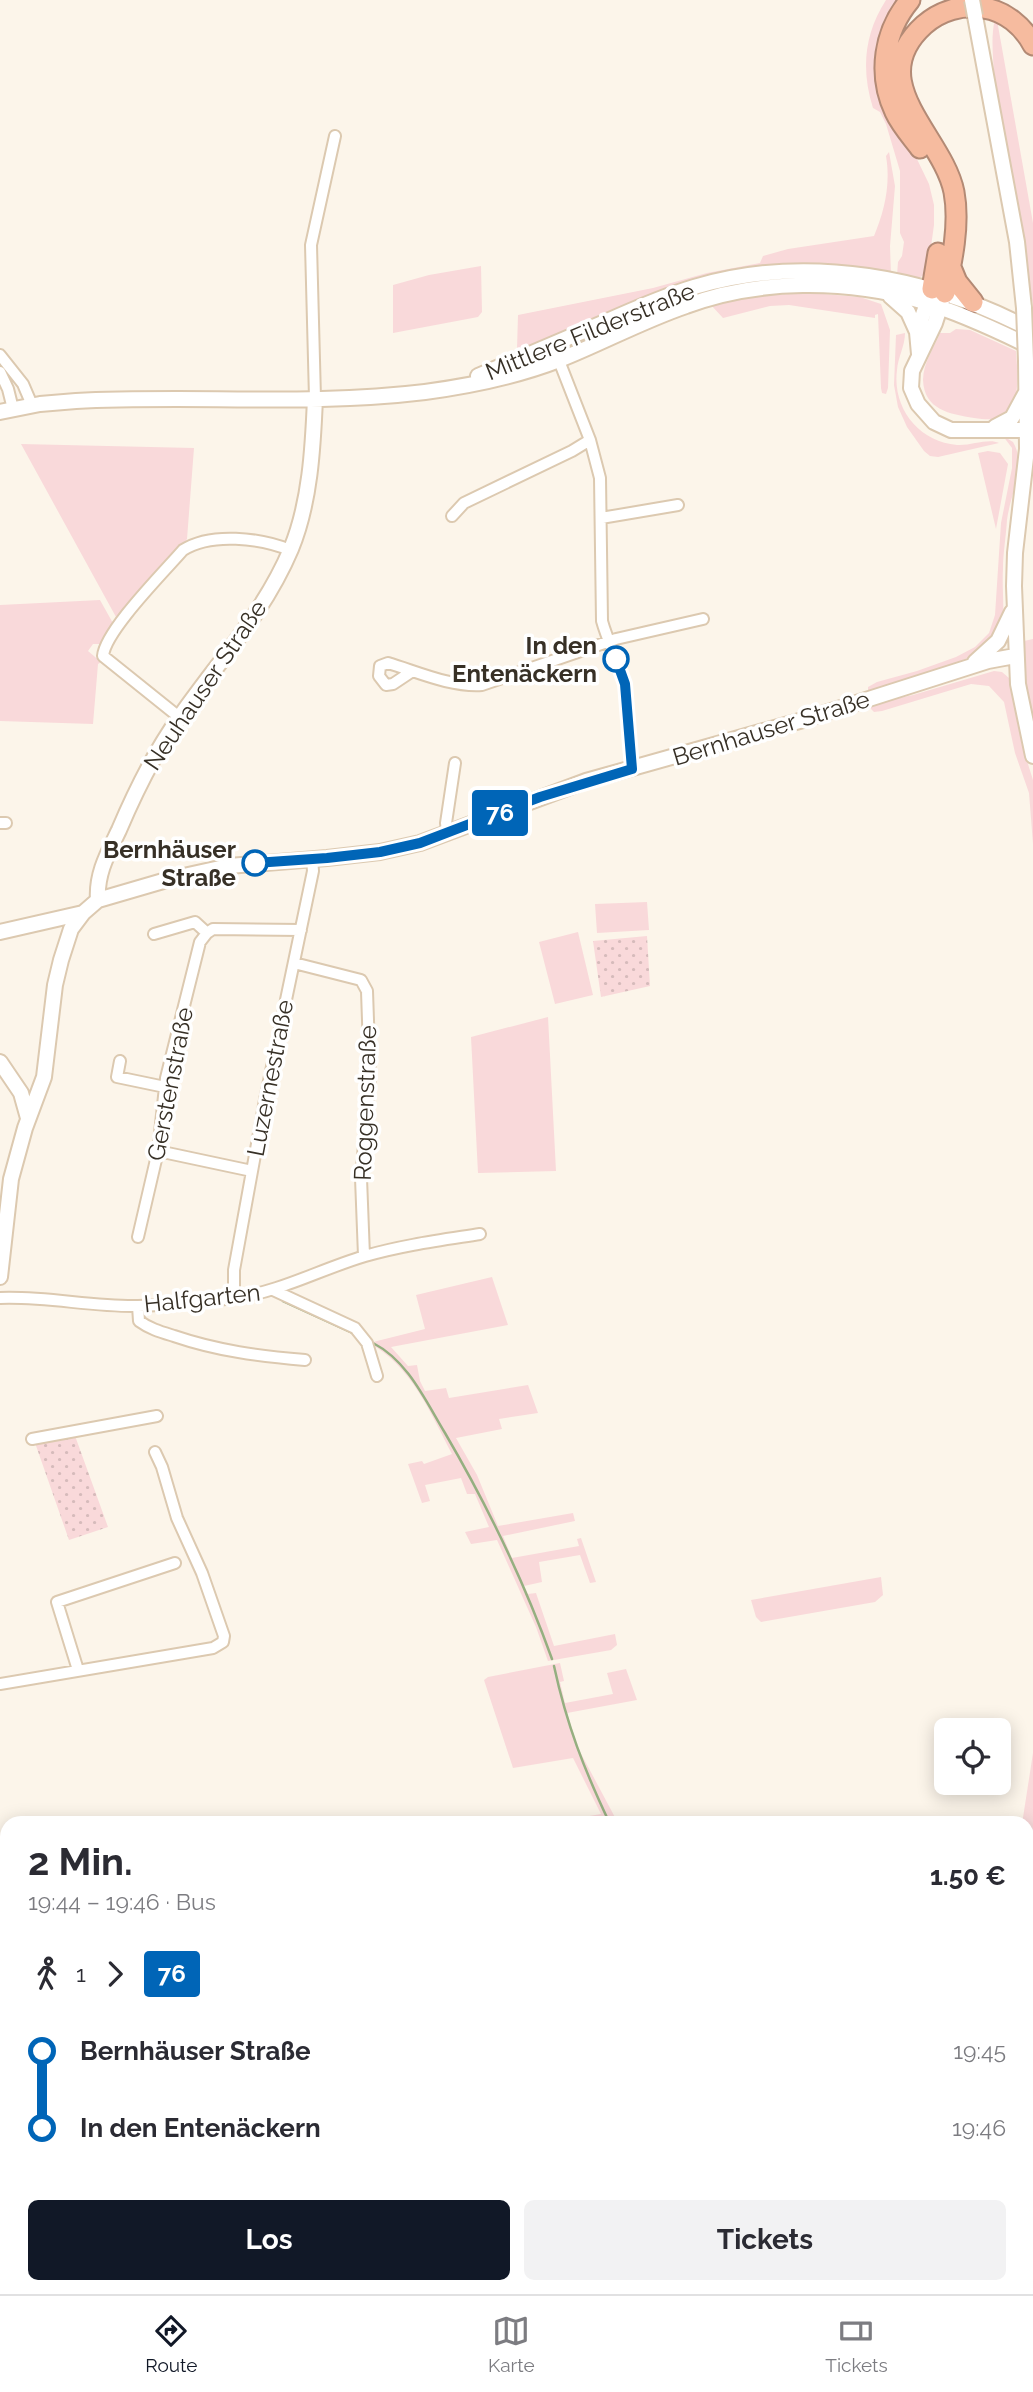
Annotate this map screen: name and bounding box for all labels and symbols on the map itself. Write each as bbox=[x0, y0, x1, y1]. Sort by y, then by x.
street label: Mittlere Filderstraße bbox=[481, 276, 699, 386]
street label: Neuhauser Straße bbox=[137, 594, 273, 776]
place label: In den Entenäckern bbox=[452, 631, 597, 688]
marker: In den Entenäckern bbox=[603, 646, 629, 672]
street label: Bernhauser Straße bbox=[669, 684, 873, 772]
line badge: 76 bbox=[468, 790, 532, 836]
place label: Bernhäuser Straße bbox=[103, 835, 236, 892]
marker: Bernhäuser Straße bbox=[242, 850, 268, 876]
street label: Luzernestraße bbox=[241, 997, 299, 1159]
street label: Gerstenstraße bbox=[141, 1005, 199, 1163]
street label: Roggenstraße bbox=[348, 1025, 382, 1181]
street label: Halfgarten bbox=[142, 1277, 262, 1319]

